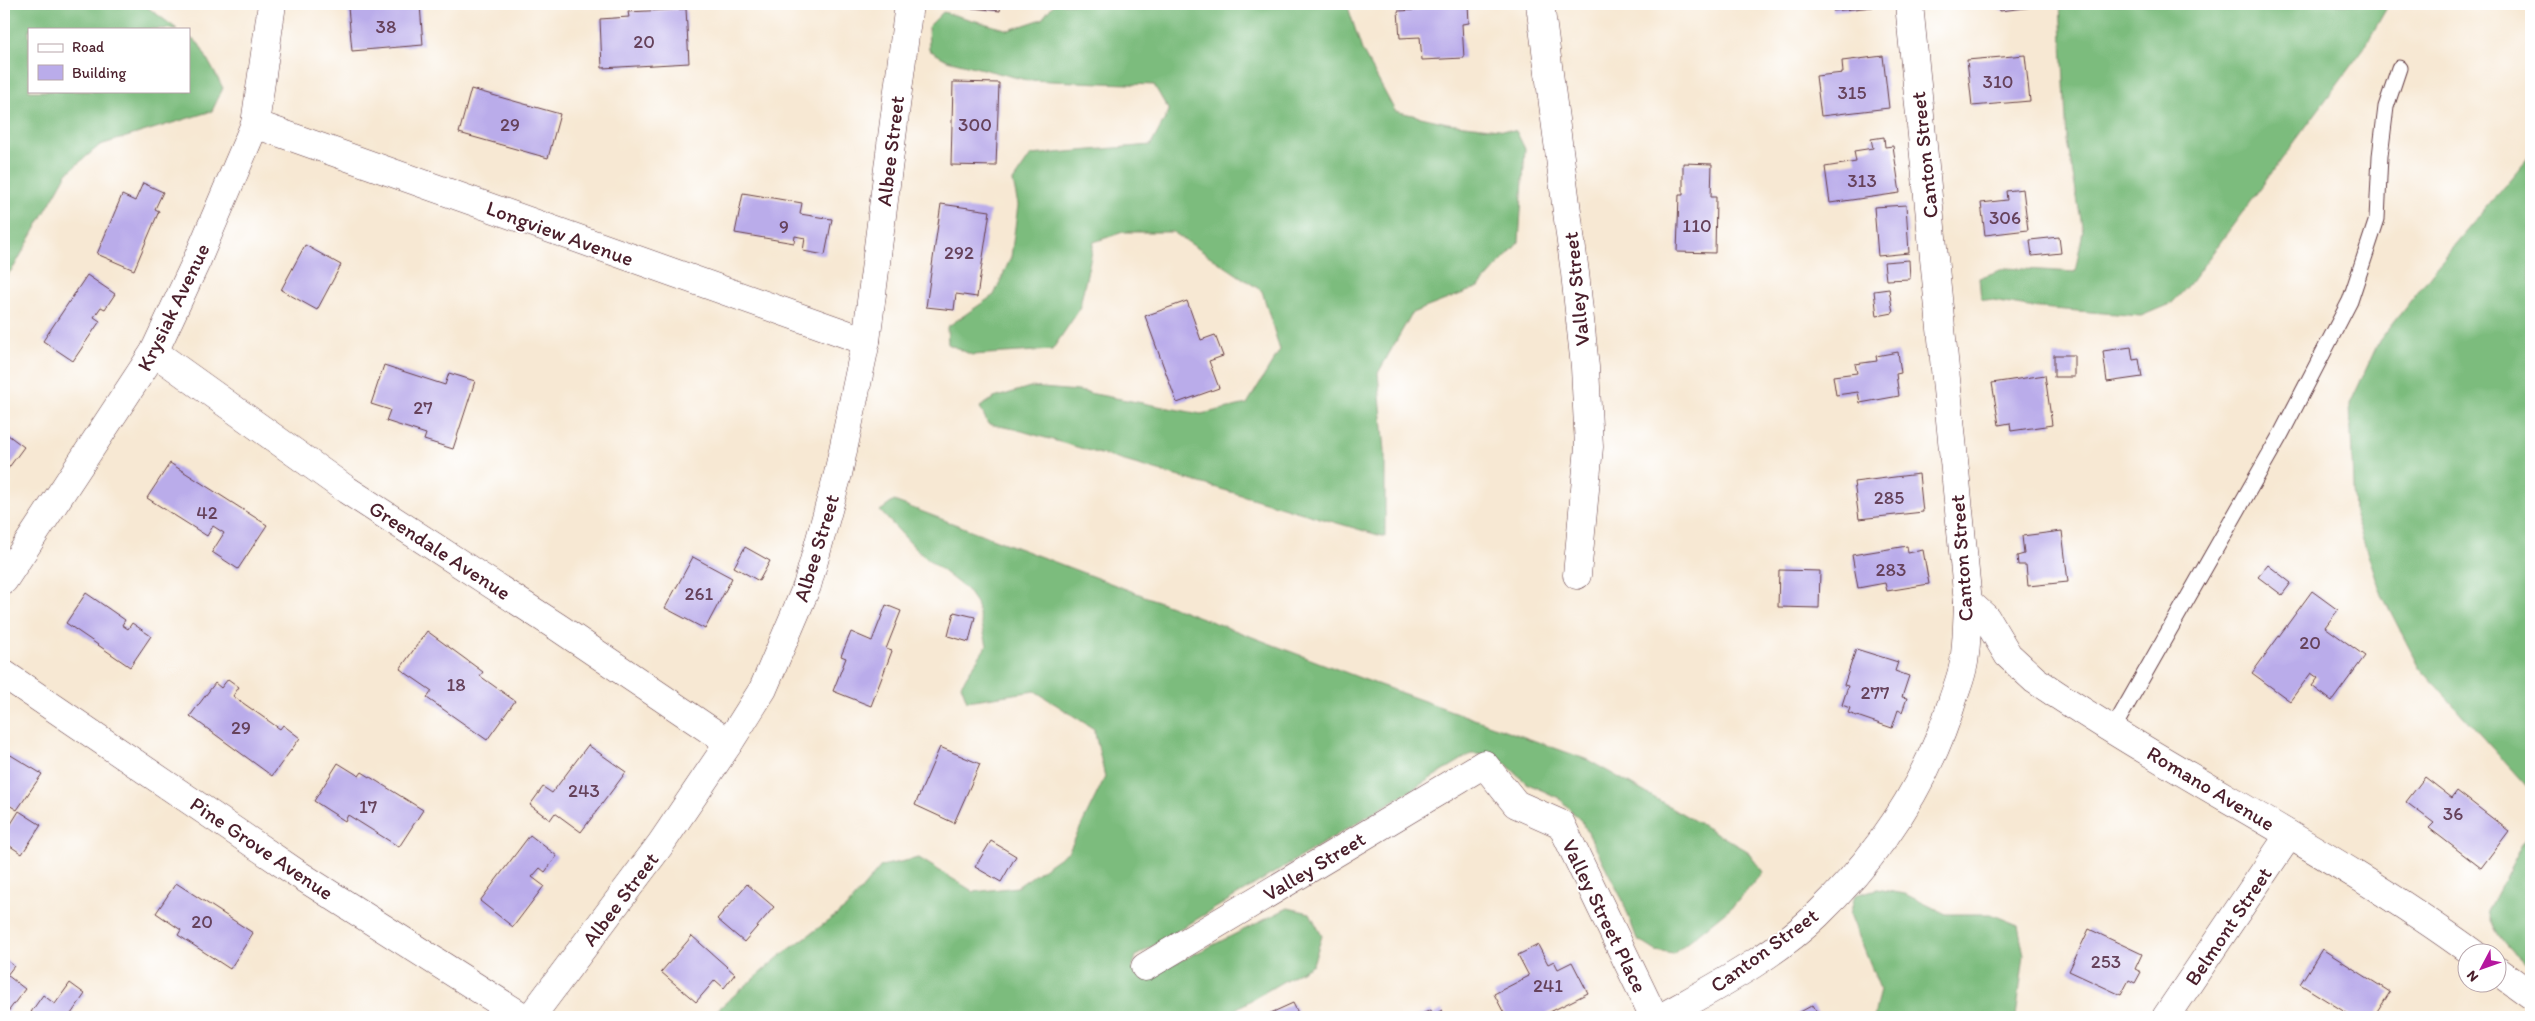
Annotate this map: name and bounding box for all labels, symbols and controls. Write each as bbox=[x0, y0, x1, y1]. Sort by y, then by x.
house number: 38 bbox=[376, 15, 396, 38]
legend bbox=[28, 28, 190, 92]
house number: 20 bbox=[633, 30, 655, 53]
text: Road bbox=[72, 38, 105, 56]
text: Building bbox=[72, 64, 126, 82]
house number: 310 bbox=[1983, 70, 2013, 93]
house number: 315 bbox=[1837, 81, 1867, 104]
street label: Canton Street bbox=[1905, 90, 1943, 220]
street label: Albee Street bbox=[871, 94, 909, 208]
house number: 29 bbox=[500, 113, 520, 136]
house number: 300 bbox=[958, 113, 992, 136]
house number: 313 bbox=[1847, 169, 1877, 192]
street label: Longview Avenue bbox=[483, 195, 637, 271]
house number: 306 bbox=[1989, 206, 2021, 229]
house number: 110 bbox=[1682, 214, 1712, 237]
house number: 9 bbox=[779, 215, 789, 238]
street label: Valley Street bbox=[1558, 231, 1594, 347]
street label: Krysiak Avenue bbox=[131, 239, 215, 375]
house number: 292 bbox=[944, 241, 974, 264]
house number: 27 bbox=[413, 396, 433, 419]
house number: 285 bbox=[1874, 486, 1904, 509]
street label: Albee Street bbox=[788, 491, 844, 605]
street label: Canton Street bbox=[1944, 494, 1978, 622]
street label: Greendale Avenue bbox=[365, 495, 515, 605]
house number: 42 bbox=[196, 501, 218, 524]
house number: 283 bbox=[1876, 558, 1906, 581]
house number: 261 bbox=[685, 582, 714, 605]
house number: 20 bbox=[2299, 631, 2321, 654]
house number: 18 bbox=[446, 673, 466, 696]
house number: 277 bbox=[1861, 681, 1889, 704]
house number: 29 bbox=[231, 716, 251, 739]
street label: Romano Avenue bbox=[2143, 740, 2279, 836]
house number: 243 bbox=[568, 779, 600, 802]
street label: Pine Grove Avenue bbox=[186, 791, 338, 905]
house number: 17 bbox=[359, 795, 377, 818]
house number: 36 bbox=[2443, 802, 2463, 825]
street label: Valley Street bbox=[1258, 826, 1370, 906]
street label: Valley Street Place bbox=[1557, 835, 1653, 997]
street label: Albee Street bbox=[577, 847, 663, 951]
street label: Belmont Street bbox=[2179, 862, 2277, 990]
street label: Canton Street bbox=[1705, 902, 1823, 997]
house number: 20 bbox=[191, 910, 213, 933]
north arrow bbox=[2458, 944, 2508, 994]
house number: 253 bbox=[2091, 950, 2121, 973]
text: N bbox=[2463, 967, 2482, 985]
house number: 241 bbox=[1533, 974, 1563, 997]

